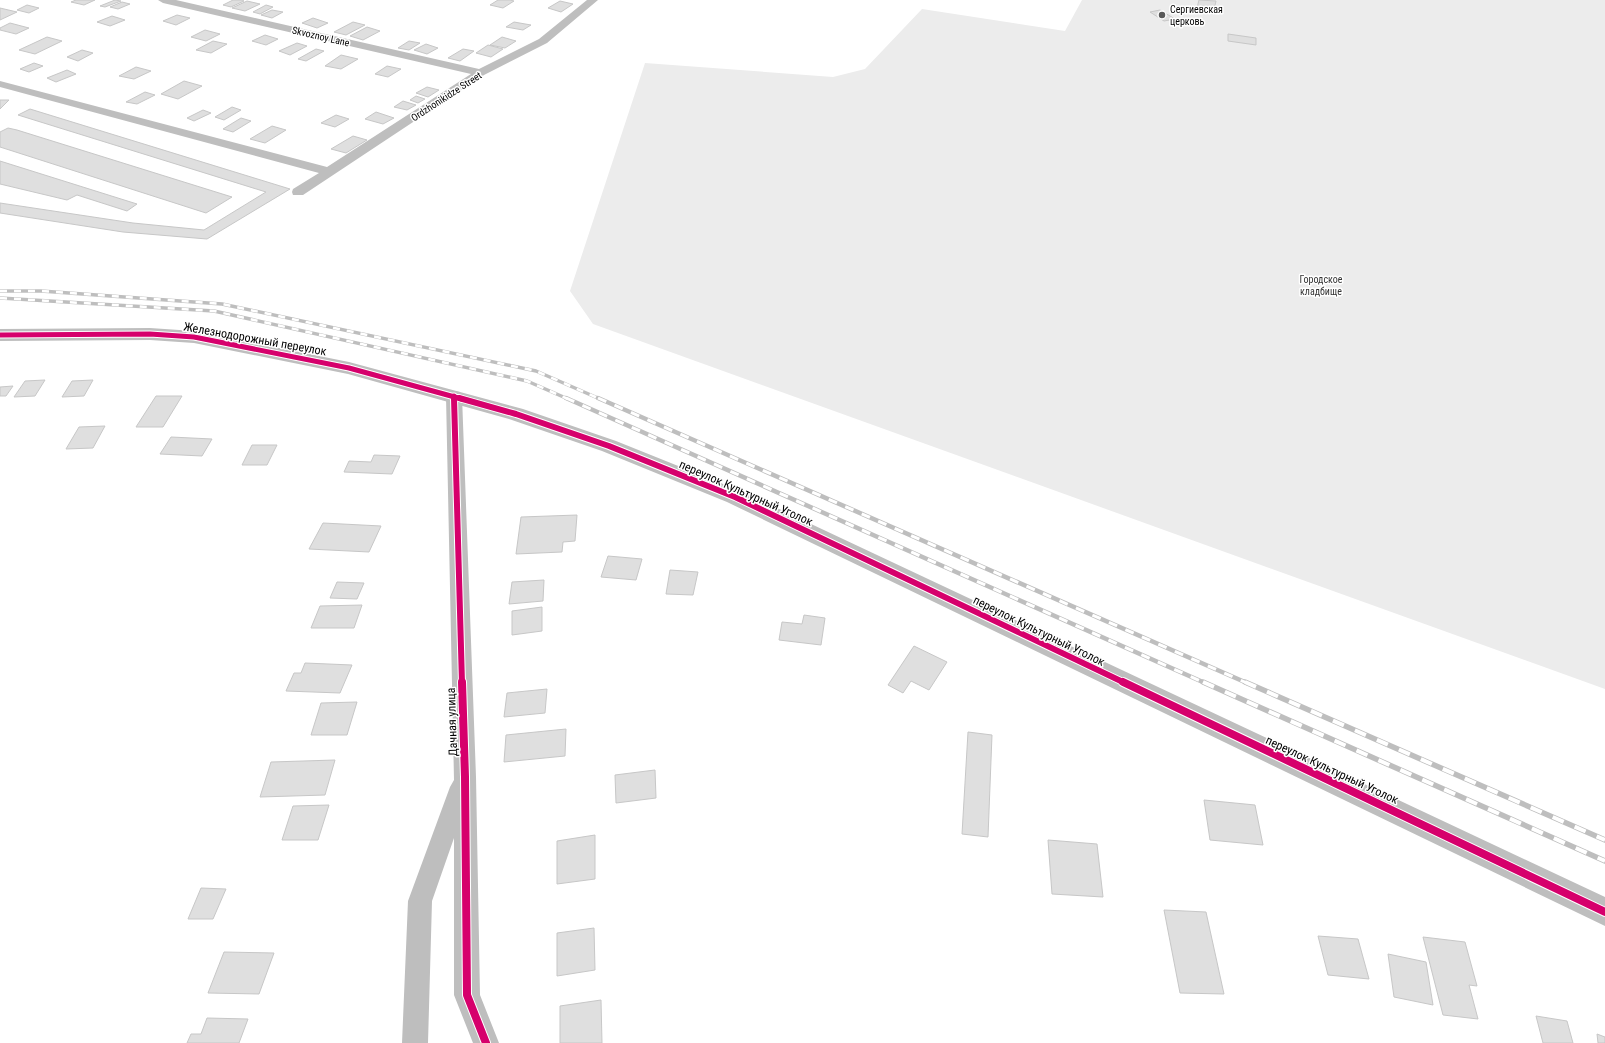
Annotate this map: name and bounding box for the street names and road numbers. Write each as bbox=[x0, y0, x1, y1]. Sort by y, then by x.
street label: Skvoznoy Lane bbox=[291, 25, 351, 49]
street label: Ordzhonikidze Street bbox=[409, 70, 484, 123]
street label: Железнодорожный переулок bbox=[182, 320, 328, 359]
street label: переулок Культурный Уголок bbox=[677, 457, 815, 529]
street label: переулок Культурный Уголок bbox=[971, 593, 1107, 669]
street label: Дачная улица bbox=[444, 687, 460, 757]
street label: переулок Культурный Уголок bbox=[1263, 733, 1401, 807]

